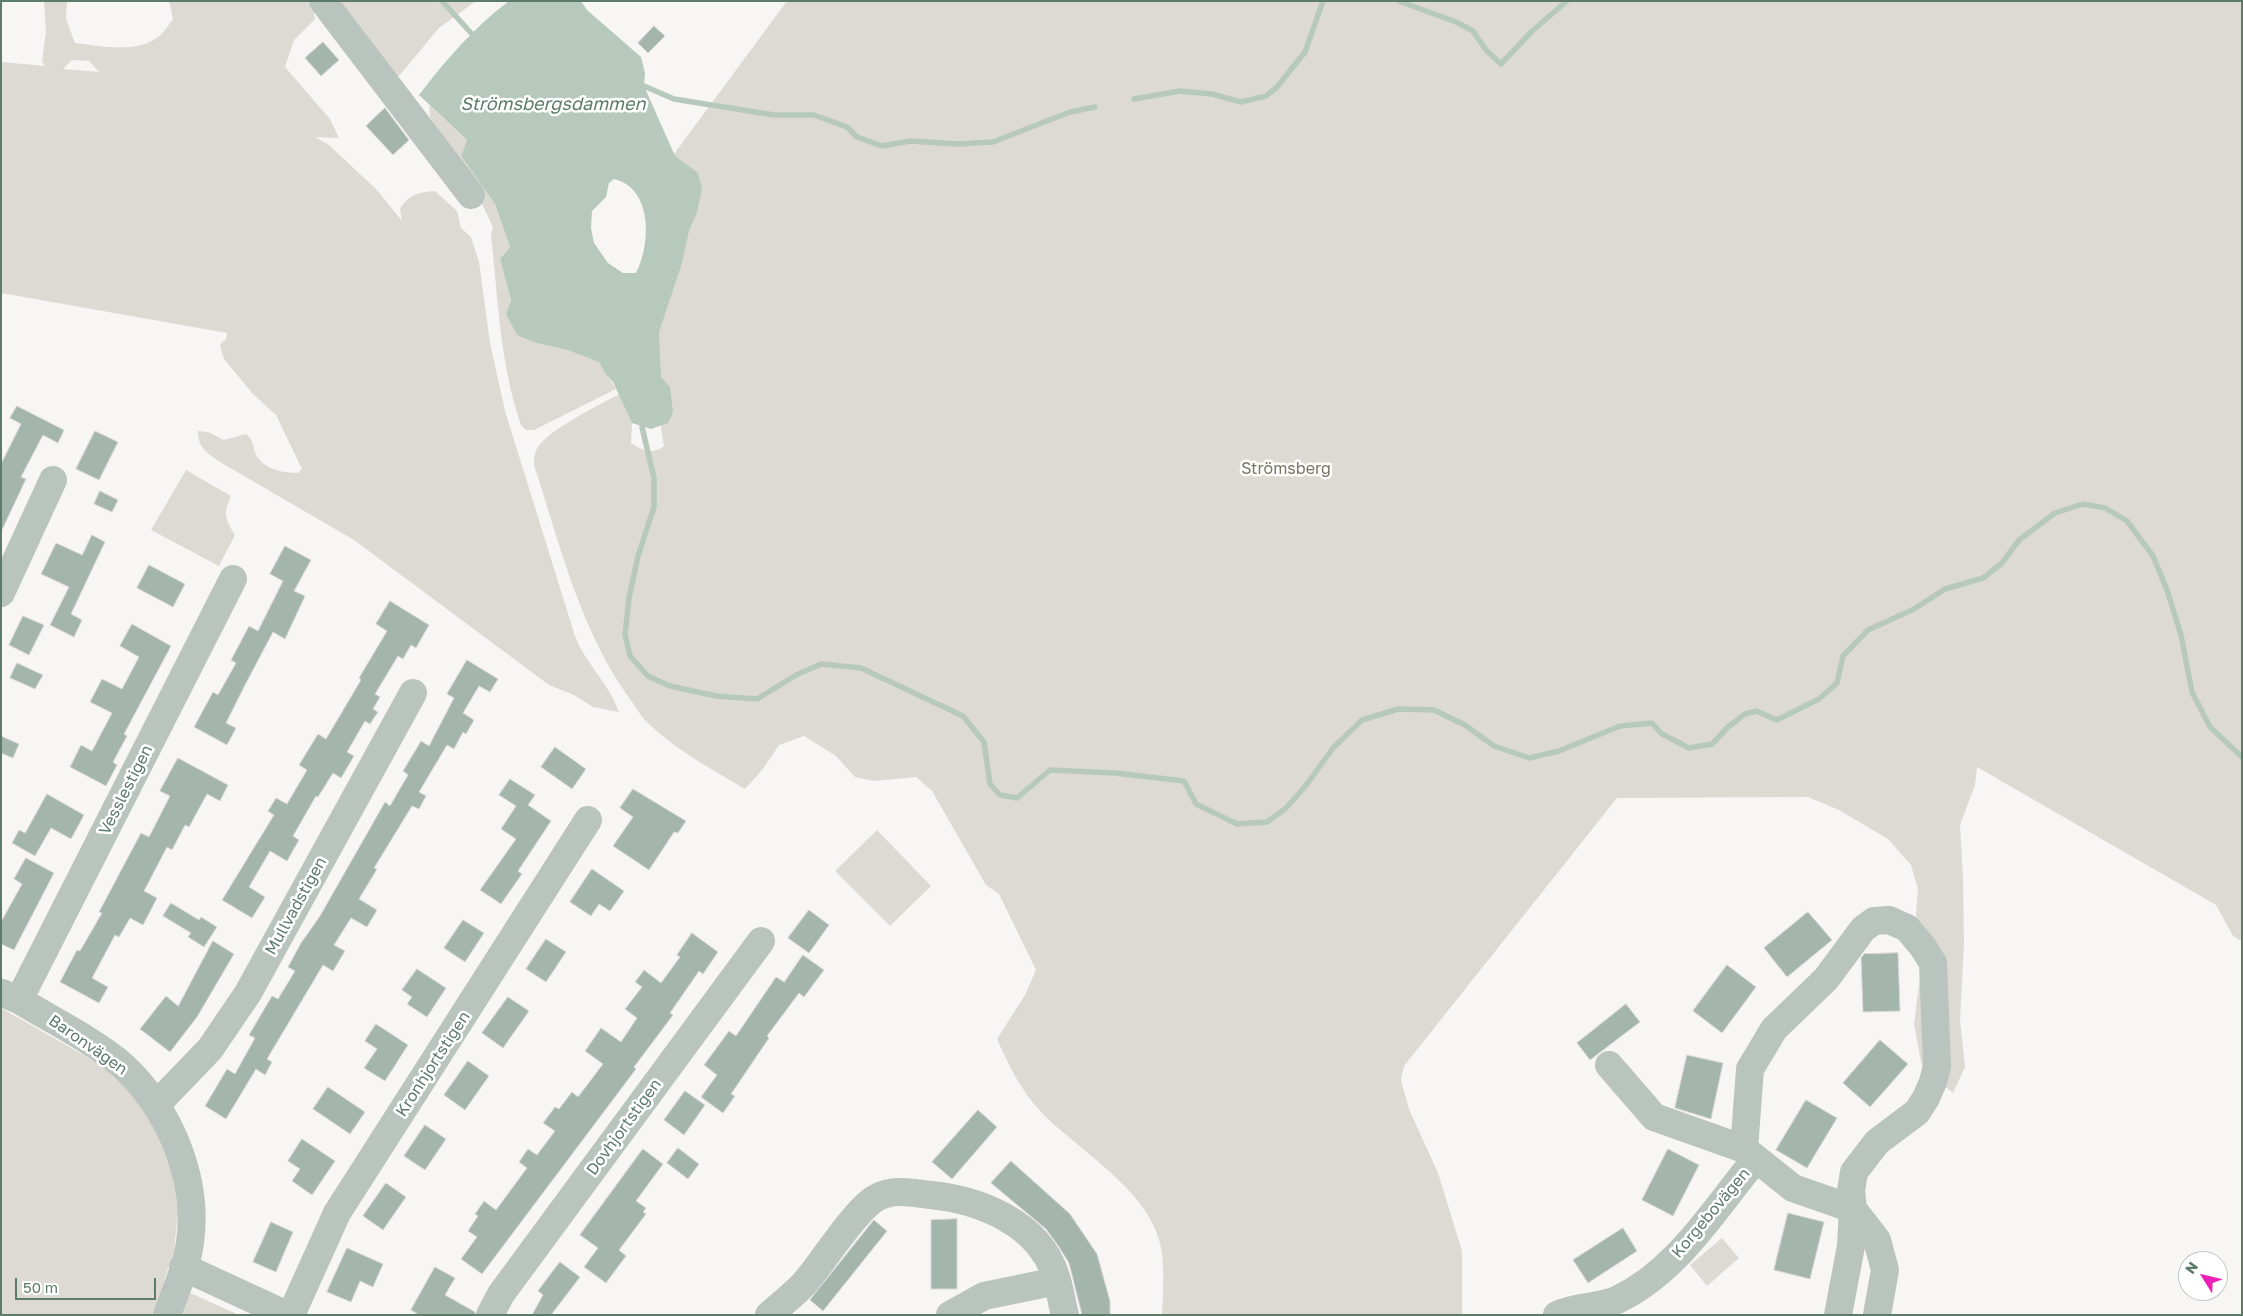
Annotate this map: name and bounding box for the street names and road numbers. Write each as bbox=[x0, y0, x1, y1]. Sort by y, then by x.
street label: Vesslestigen bbox=[95, 742, 157, 838]
street label: Mullvadstigen bbox=[261, 854, 331, 958]
street label: Kronhjortstigen bbox=[392, 1008, 474, 1120]
street label: Baronvägen bbox=[45, 1011, 131, 1079]
street label: Dovhjortstigen bbox=[583, 1075, 665, 1179]
street label: Korgebovägen bbox=[1668, 1164, 1754, 1262]

